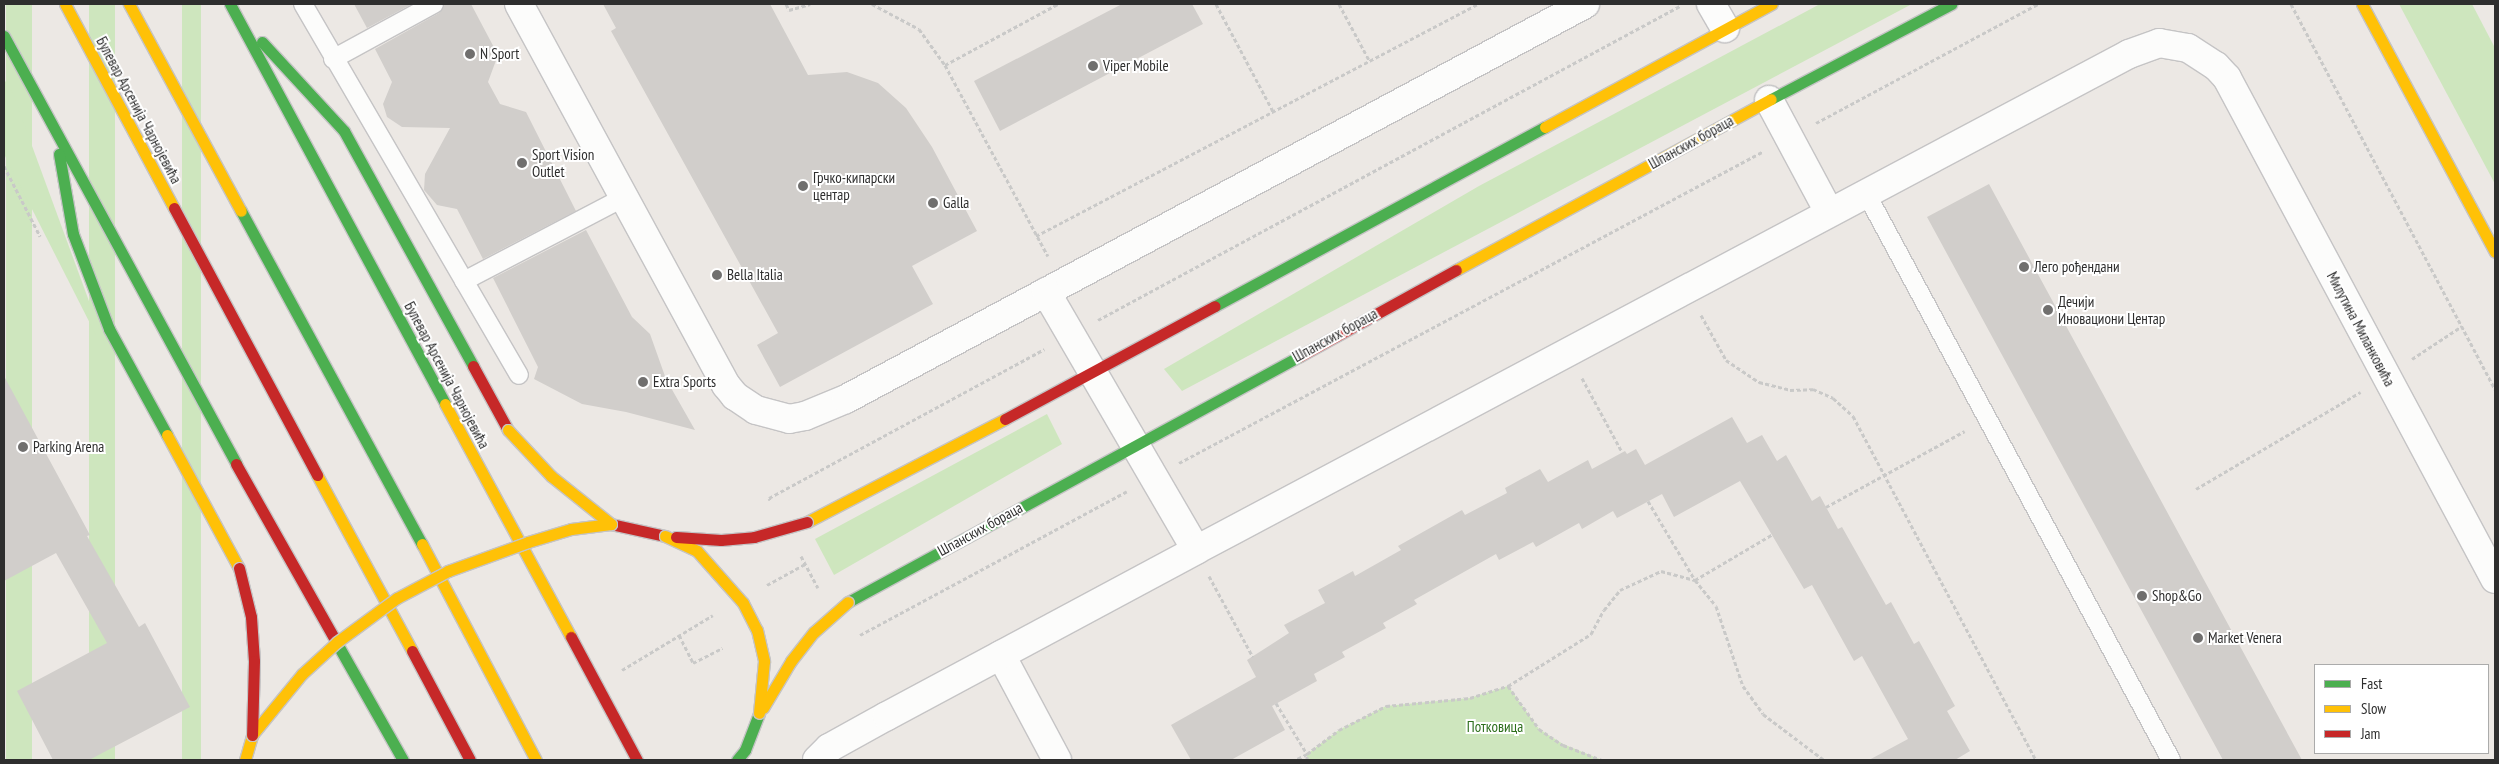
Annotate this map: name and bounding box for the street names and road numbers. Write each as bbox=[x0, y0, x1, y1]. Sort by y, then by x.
street label: Булевар Арсенија Чарнојевића bbox=[93, 33, 185, 187]
street label: Шпанских бораца bbox=[1645, 111, 1737, 173]
street label: Милутина Миланковића bbox=[2323, 269, 2399, 389]
street label: Булевар Арсенија Чарнојевића bbox=[401, 298, 493, 452]
street label: Шпанских бораца bbox=[1289, 304, 1381, 366]
street label: Шпанских бораца bbox=[934, 498, 1026, 560]

